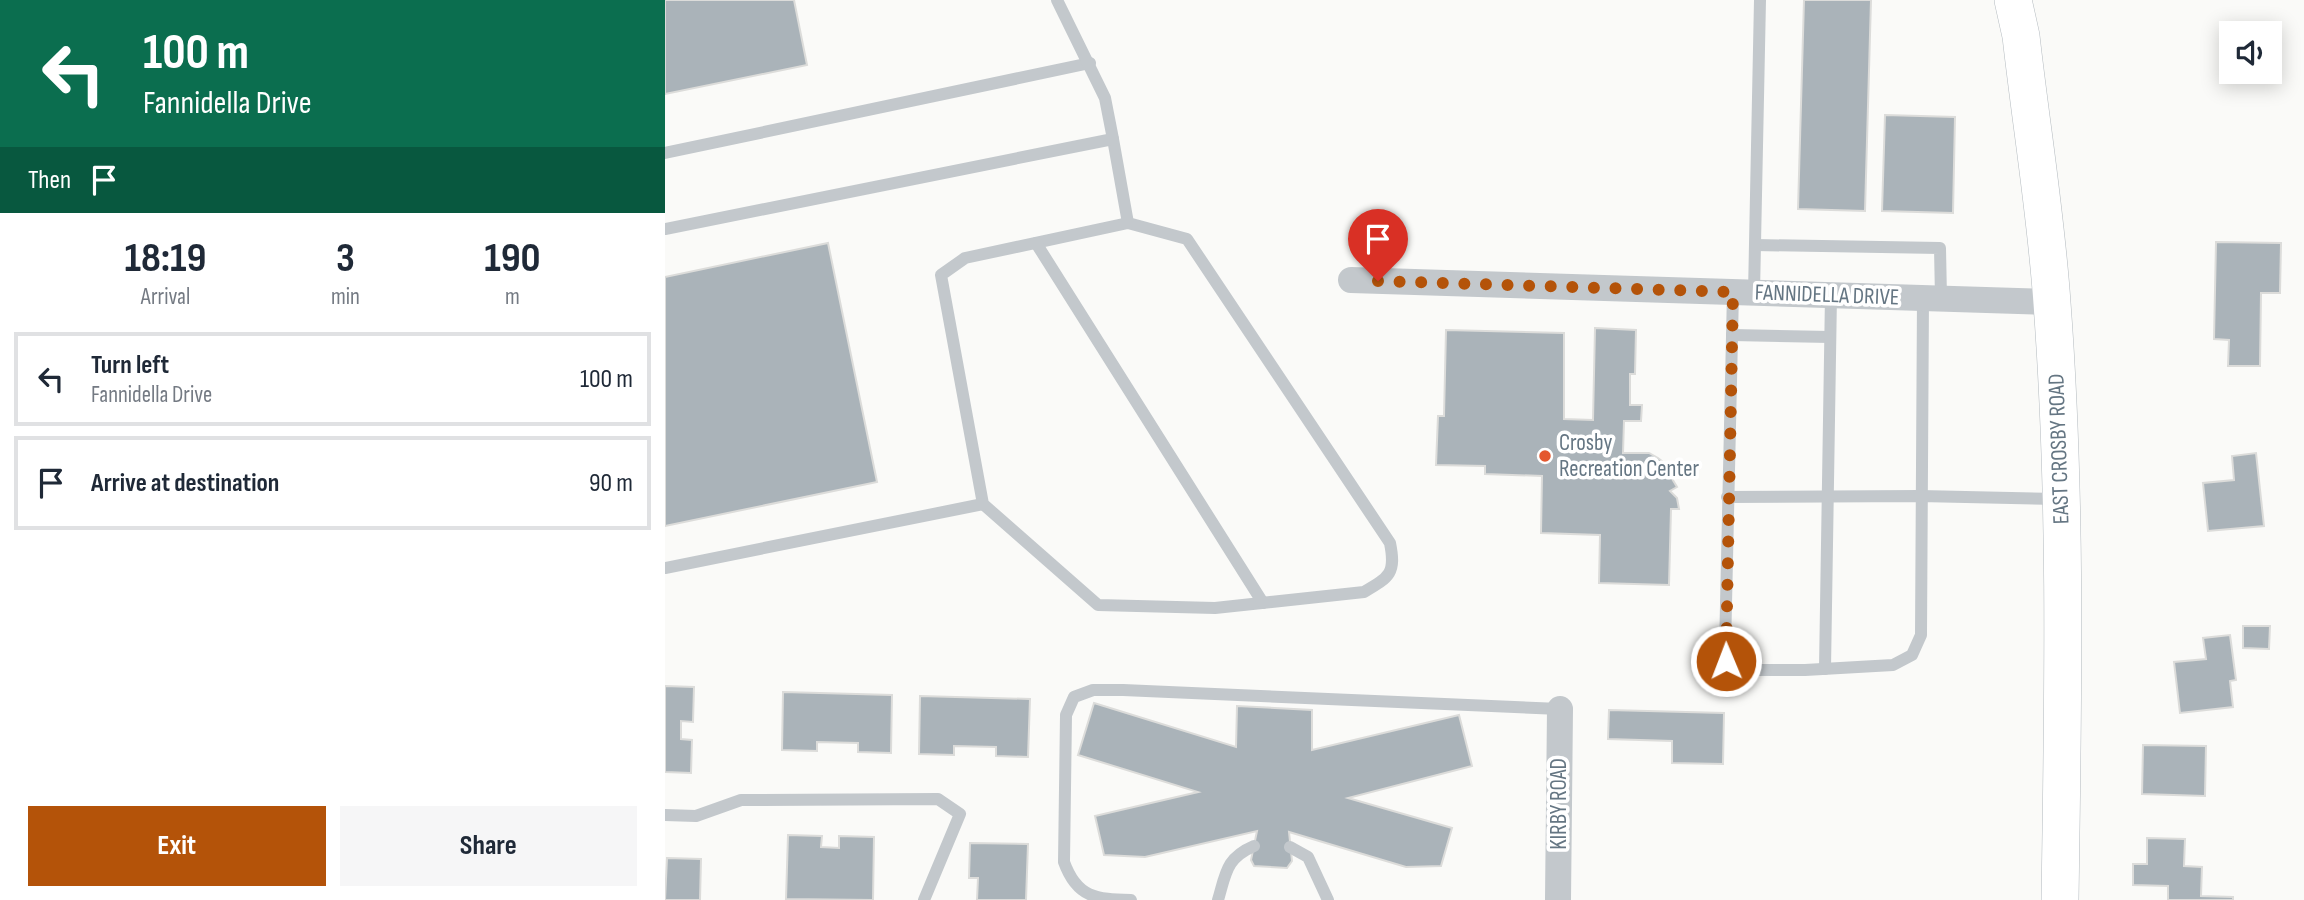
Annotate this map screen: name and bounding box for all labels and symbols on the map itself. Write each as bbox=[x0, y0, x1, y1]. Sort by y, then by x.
pin bbox=[1348, 209, 1408, 281]
street label: FANNIDELLA DRIVE bbox=[1754, 278, 1900, 312]
street label: EAST CROSBY ROAD bbox=[2042, 373, 2076, 525]
place label: Crosby Recreation Center bbox=[1559, 429, 1700, 483]
marker: Crosby Recreation Center bbox=[1537, 448, 1553, 464]
position arrow bbox=[1689, 624, 1763, 698]
street label: KIRBY ROAD bbox=[1545, 758, 1573, 850]

